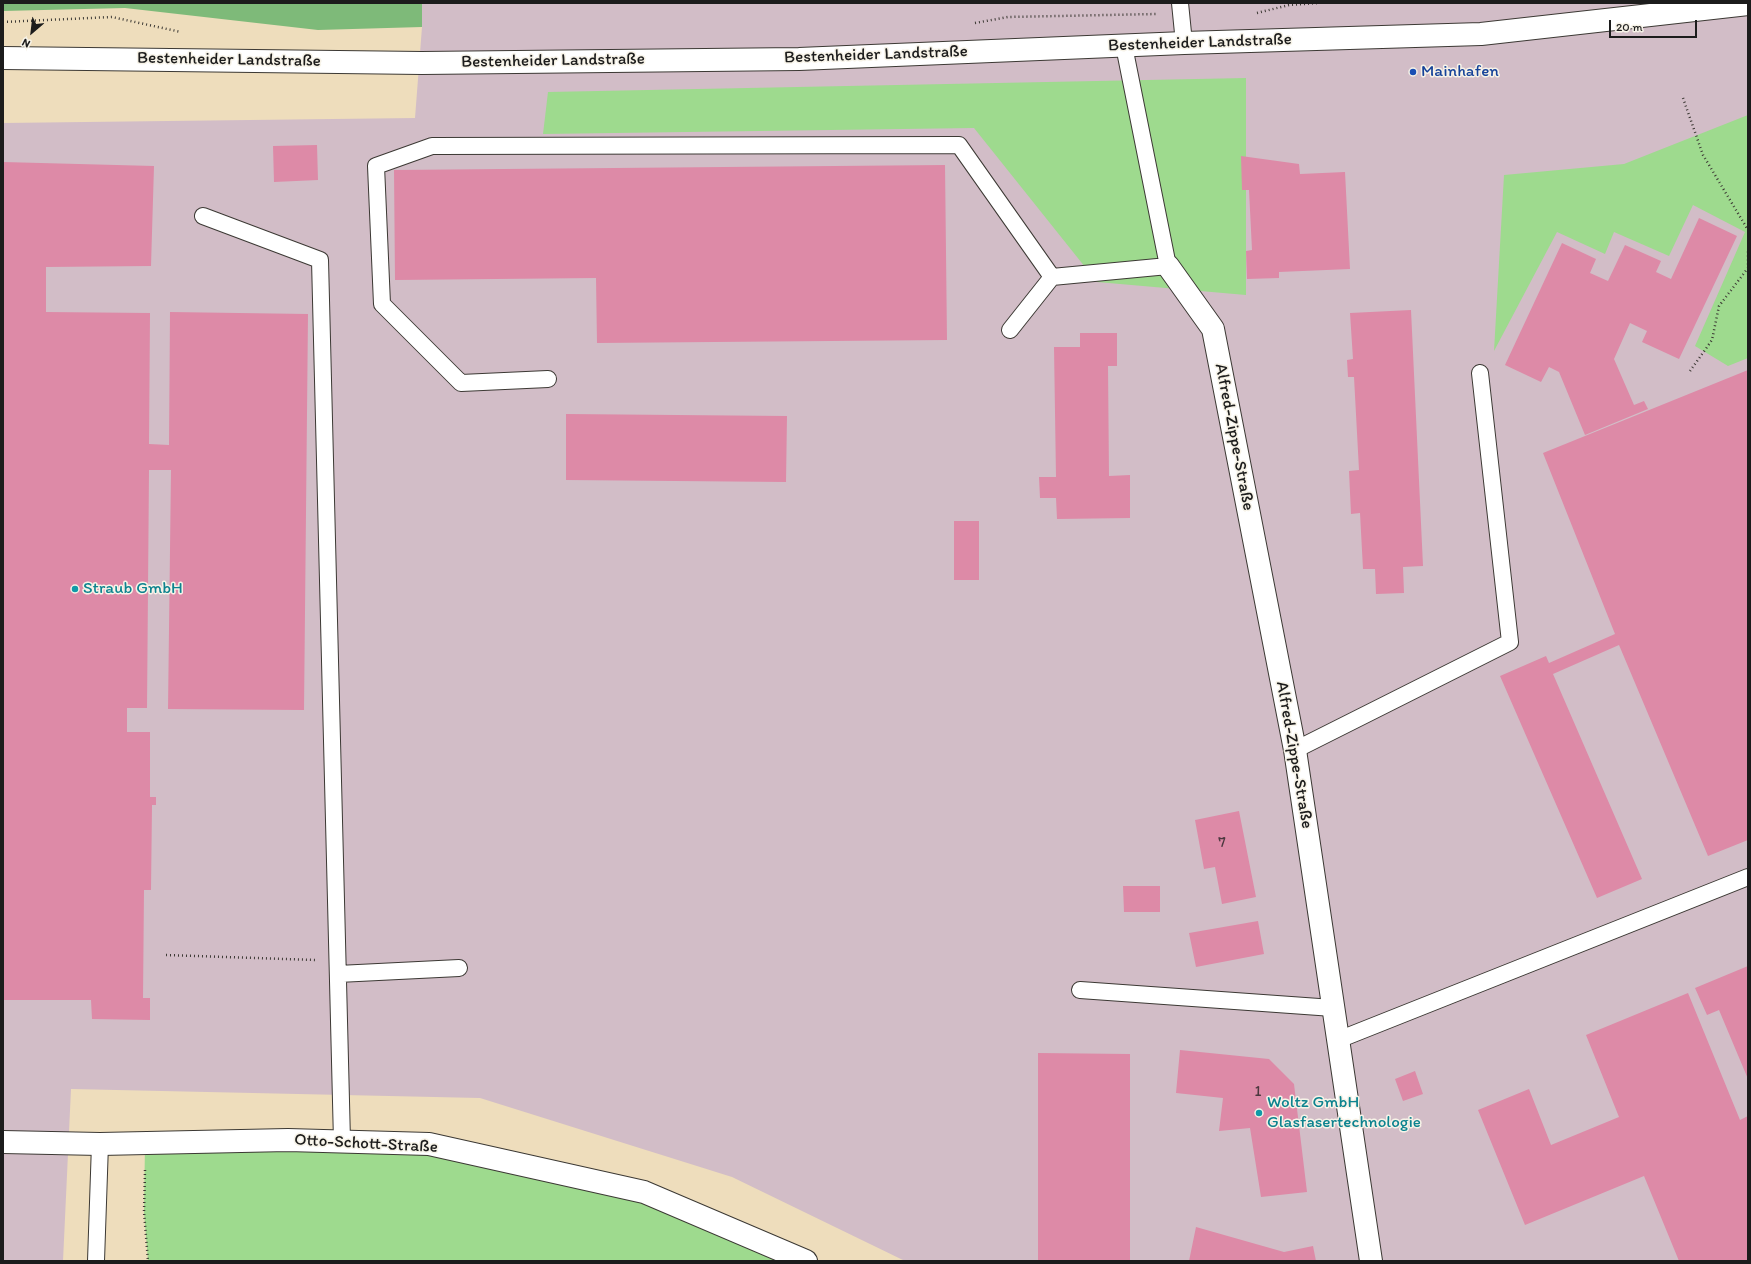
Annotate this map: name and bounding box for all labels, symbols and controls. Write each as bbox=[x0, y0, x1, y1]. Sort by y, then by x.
north arrow bbox=[12, 12, 52, 52]
scale bar bbox=[1611, 12, 1699, 38]
text: 20 m bbox=[1616, 20, 1643, 34]
street label: Bestenheider Landstraße bbox=[1108, 30, 1292, 56]
text: N bbox=[20, 36, 32, 51]
street label: Bestenheider Landstraße bbox=[784, 42, 968, 68]
street label: Bestenheider Landstraße bbox=[137, 48, 321, 72]
street label: Bestenheider Landstraße bbox=[461, 49, 645, 73]
place label: Mainhafen bbox=[1421, 62, 1499, 82]
marker: Mainhafen bbox=[1408, 67, 1418, 77]
street label: Alfred-Zippe-Straße bbox=[1210, 362, 1258, 512]
place label: Straub GmbH bbox=[83, 579, 183, 599]
marker: Straub GmbH bbox=[70, 584, 80, 594]
street label: Alfred-Zippe-Straße bbox=[1271, 680, 1317, 830]
house number: 7 bbox=[1218, 834, 1226, 852]
house number: 1 bbox=[1255, 1083, 1261, 1101]
place label: Woltz GmbH Glasfasertechnologie bbox=[1267, 1093, 1421, 1133]
marker: Woltz GmbH Glasfasertechnologie bbox=[1254, 1108, 1264, 1118]
street label: Otto-Schott-Straße bbox=[294, 1130, 438, 1158]

